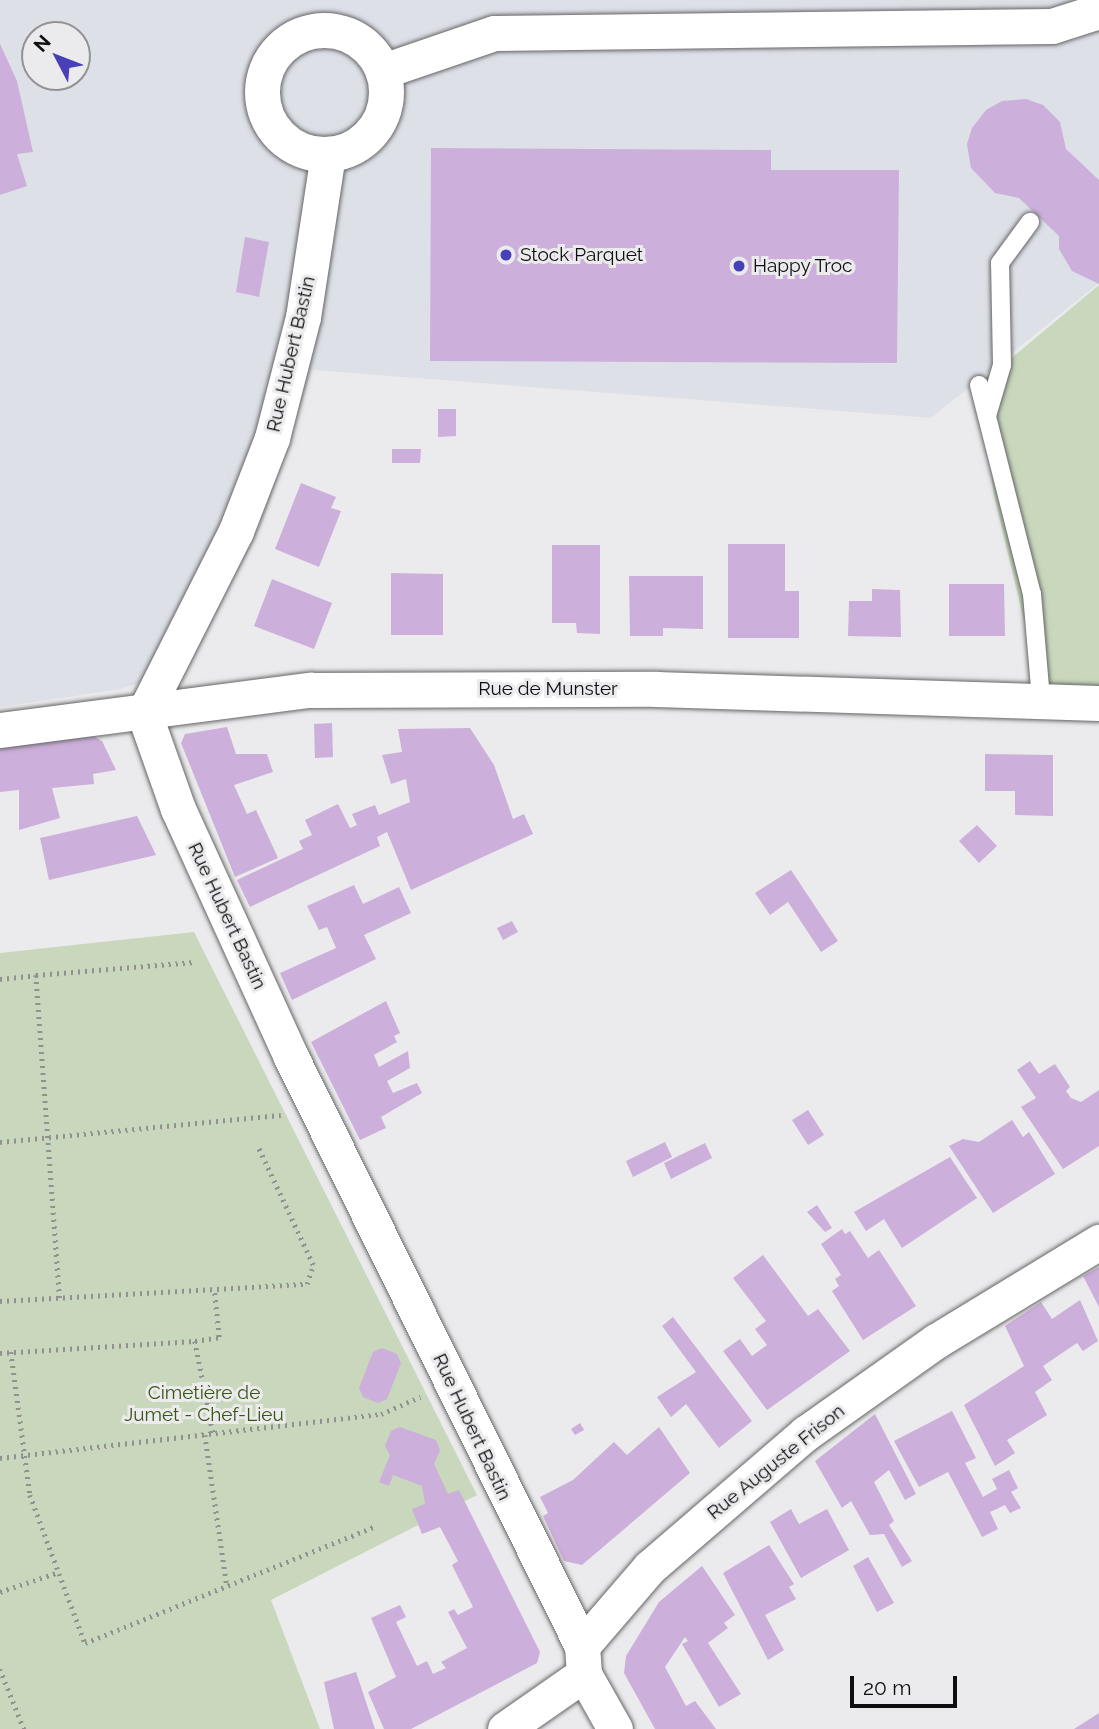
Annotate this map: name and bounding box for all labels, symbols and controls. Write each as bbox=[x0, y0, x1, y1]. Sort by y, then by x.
north arrow bbox=[21, 21, 91, 91]
text: N bbox=[29, 31, 55, 56]
place label: Stock Parquet bbox=[520, 244, 643, 266]
marker: Stock Parquet bbox=[498, 247, 514, 263]
place label: Happy Troc bbox=[753, 255, 854, 277]
marker: Happy Troc bbox=[731, 258, 747, 274]
street label: Rue Hubert Bastin bbox=[262, 274, 320, 434]
street label: Rue de Munster bbox=[478, 678, 618, 700]
street label: Rue Hubert Bastin bbox=[183, 839, 271, 993]
street label: Rue Hubert Bastin bbox=[428, 1350, 516, 1504]
park label: Cimetière de Jumet - Chef-Lieu bbox=[124, 1382, 284, 1426]
street label: Rue Auguste Frison bbox=[702, 1399, 850, 1525]
scale bar bbox=[854, 1662, 961, 1706]
text: 20 m bbox=[863, 1675, 911, 1700]

